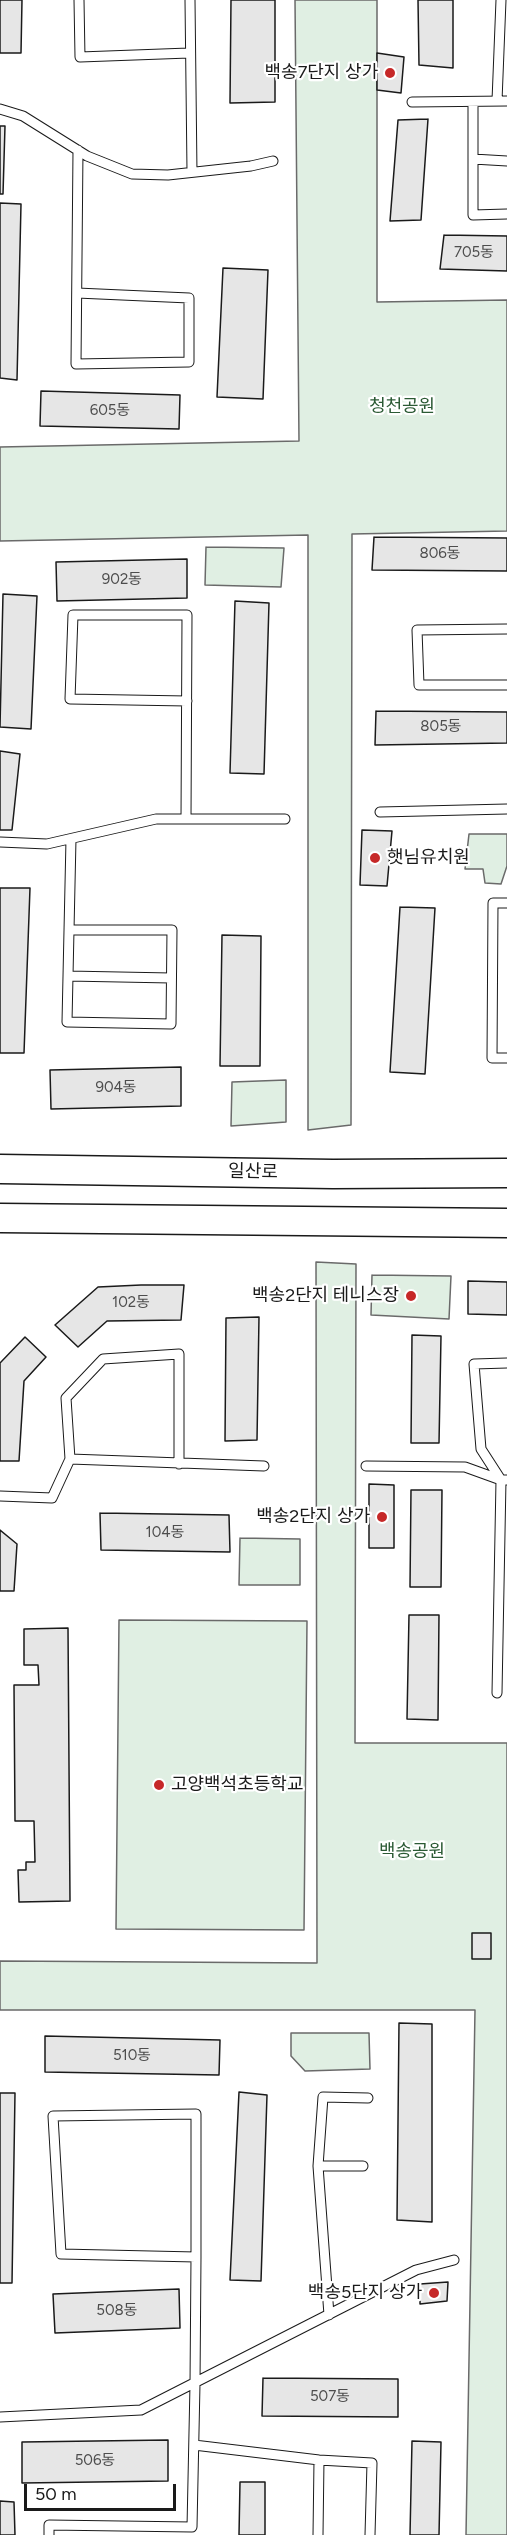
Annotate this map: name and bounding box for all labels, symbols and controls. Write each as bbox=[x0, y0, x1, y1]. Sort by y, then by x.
place label: 백송7단지 상가 bbox=[265, 62, 378, 84]
marker: 백송7단지 상가 bbox=[383, 66, 397, 80]
house number: 705동 bbox=[454, 244, 494, 262]
park label: 청천공원 bbox=[369, 396, 435, 418]
house number: 605동 bbox=[90, 402, 130, 420]
house number: 806동 bbox=[419, 545, 461, 563]
house number: 902동 bbox=[102, 571, 142, 589]
house number: 805동 bbox=[420, 718, 462, 736]
place label: 햇님유치원 bbox=[387, 847, 470, 869]
marker: 햇님유치원 bbox=[368, 851, 382, 865]
house number: 904동 bbox=[95, 1079, 137, 1097]
street label: 일산로 bbox=[228, 1161, 278, 1183]
place label: 백송2단지 테니스장 bbox=[252, 1285, 399, 1307]
marker: 백송2단지 테니스장 bbox=[404, 1289, 418, 1303]
house number: 102동 bbox=[112, 1294, 150, 1312]
place label: 백송2단지 상가 bbox=[256, 1506, 370, 1528]
marker: 백송2단지 상가 bbox=[375, 1510, 389, 1524]
house number: 104동 bbox=[146, 1524, 184, 1542]
place label: 고양백석초등학교 bbox=[171, 1774, 303, 1796]
marker: 고양백석초등학교 bbox=[152, 1778, 166, 1792]
park label: 백송공원 bbox=[379, 1841, 445, 1863]
house number: 510동 bbox=[113, 2047, 151, 2065]
place label: 백송5단지 상가 bbox=[308, 2282, 422, 2304]
marker: 백송5단지 상가 bbox=[427, 2286, 441, 2300]
house number: 508동 bbox=[96, 2302, 138, 2320]
house number: 507동 bbox=[310, 2388, 350, 2406]
house number: 506동 bbox=[75, 2452, 115, 2470]
scale bar bbox=[27, 2472, 178, 2510]
text: 50 m bbox=[35, 2483, 77, 2505]

